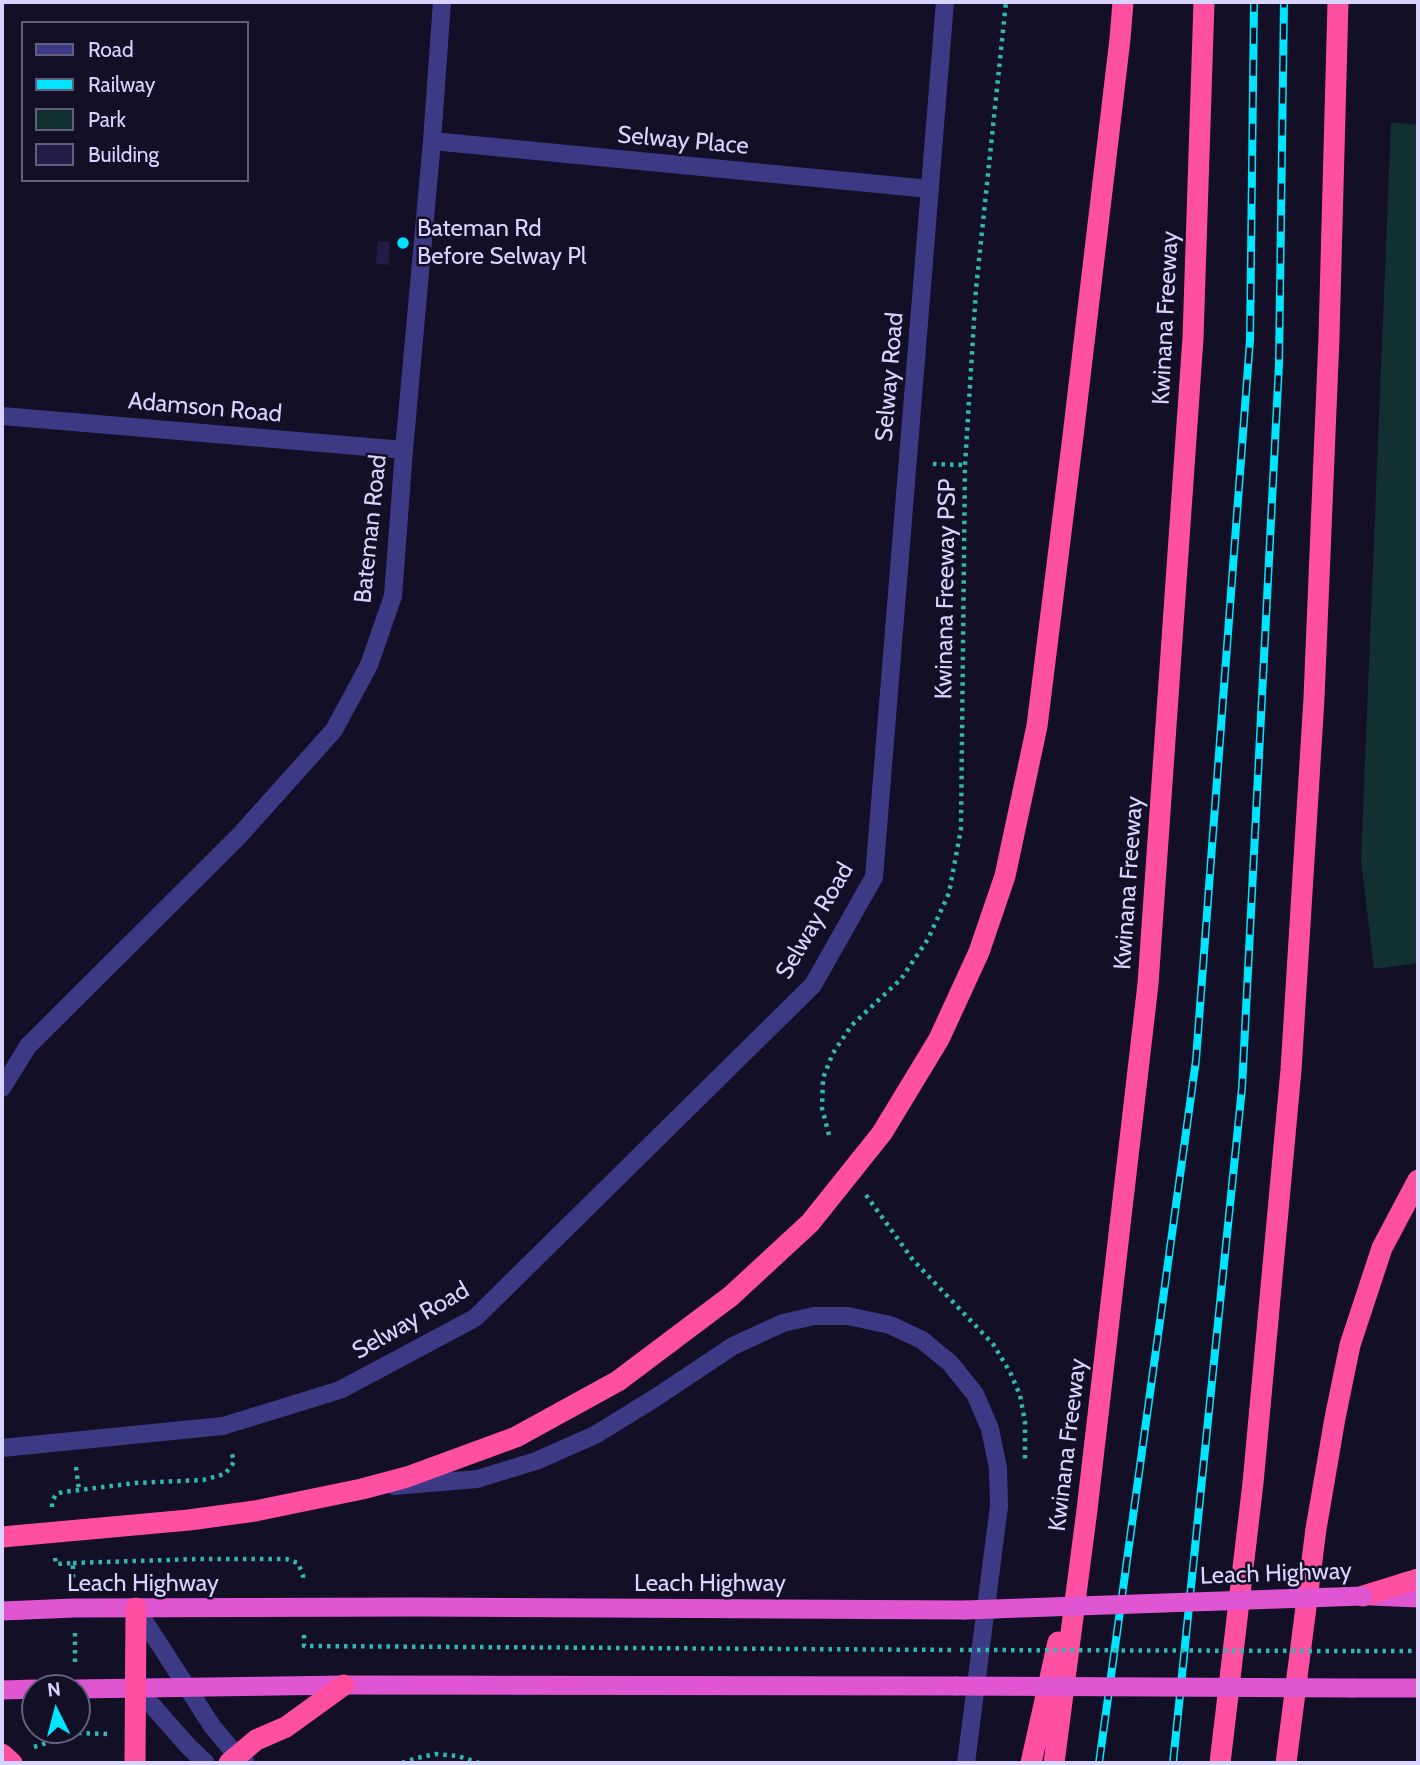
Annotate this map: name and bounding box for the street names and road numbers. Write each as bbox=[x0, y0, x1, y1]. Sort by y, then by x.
street label: Selway Place bbox=[616, 121, 750, 161]
street label: Kwinana Freeway bbox=[1147, 230, 1185, 406]
street label: Selway Road bbox=[870, 311, 910, 443]
street label: Adamson Road bbox=[127, 387, 283, 429]
street label: Bateman Road bbox=[349, 453, 393, 605]
street label: Kwinana Freeway PSP bbox=[930, 478, 962, 700]
street label: Kwinana Freeway bbox=[1109, 795, 1149, 971]
street label: Selway Road bbox=[770, 858, 860, 984]
street label: Selway Road bbox=[348, 1276, 474, 1366]
street label: Kwinana Freeway bbox=[1043, 1357, 1093, 1533]
street label: Leach Highway bbox=[1200, 1557, 1352, 1591]
street label: Leach Highway bbox=[67, 1570, 219, 1598]
street label: Leach Highway bbox=[634, 1570, 786, 1598]

